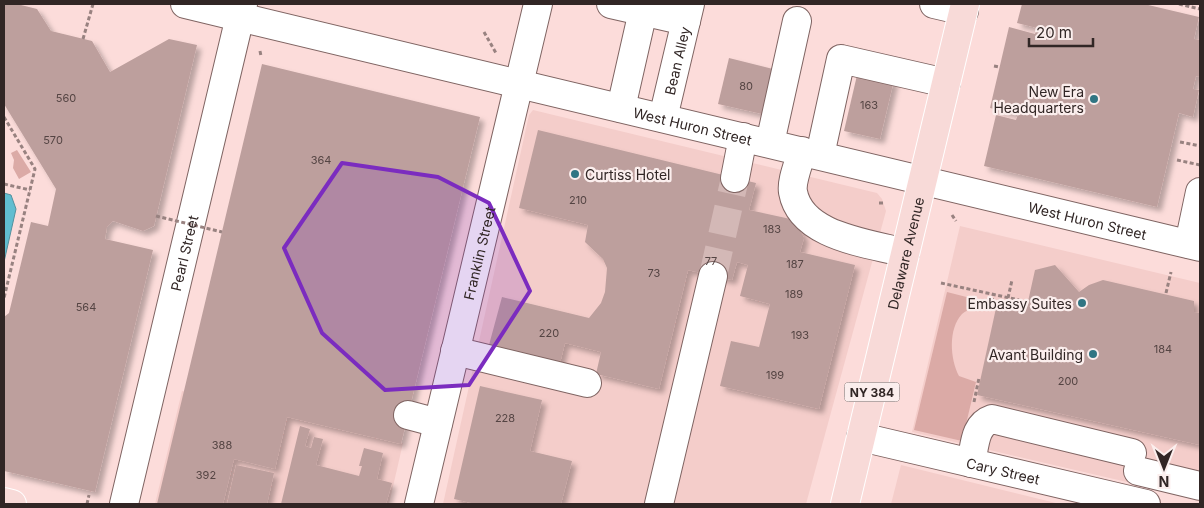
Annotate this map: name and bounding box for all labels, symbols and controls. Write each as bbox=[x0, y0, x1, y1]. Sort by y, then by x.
scale bar bbox=[1029, 15, 1093, 47]
text: 20 m bbox=[1036, 23, 1072, 42]
street label: Bean Alley bbox=[660, 25, 693, 97]
house number: 80 bbox=[739, 79, 753, 93]
place label: New Era Headquarters bbox=[993, 83, 1084, 116]
house number: 560 bbox=[56, 91, 76, 105]
marker: New Era Headquarters bbox=[1088, 93, 1100, 105]
house number: 163 bbox=[860, 98, 878, 112]
street label: West Huron Street bbox=[632, 103, 754, 148]
house number: 570 bbox=[43, 133, 63, 147]
house number: 364 bbox=[311, 153, 331, 167]
place label: Curtiss Hotel bbox=[585, 166, 670, 183]
marker: Curtiss Hotel bbox=[569, 168, 581, 180]
house number: 210 bbox=[569, 193, 587, 207]
street label: Delaware Avenue bbox=[883, 195, 927, 311]
street label: West Huron Street bbox=[1027, 198, 1149, 243]
street label: Franklin Street bbox=[459, 204, 498, 301]
street label: Pearl Street bbox=[166, 213, 201, 293]
house number: 183 bbox=[763, 222, 781, 236]
house number: 77 bbox=[705, 254, 717, 268]
house number: 187 bbox=[786, 257, 804, 271]
house number: 73 bbox=[648, 266, 661, 280]
house number: 189 bbox=[785, 287, 803, 301]
place label: Embassy Suites bbox=[968, 295, 1072, 312]
marker: Embassy Suites bbox=[1076, 297, 1088, 309]
house number: 564 bbox=[76, 300, 96, 314]
house number: 220 bbox=[539, 326, 559, 340]
house number: 193 bbox=[791, 328, 809, 342]
house number: 184 bbox=[1154, 342, 1172, 356]
place label: Avant Building bbox=[989, 346, 1083, 363]
marker: Avant Building bbox=[1087, 348, 1099, 360]
house number: 199 bbox=[766, 368, 784, 382]
house number: 200 bbox=[1058, 374, 1078, 388]
road number: NY 384 bbox=[844, 382, 900, 402]
house number: 228 bbox=[495, 411, 515, 425]
house number: 388 bbox=[212, 438, 232, 452]
north arrow bbox=[1139, 443, 1189, 493]
street label: Cary Street bbox=[965, 454, 1042, 487]
house number: 392 bbox=[196, 468, 216, 482]
text: N bbox=[1159, 473, 1169, 490]

